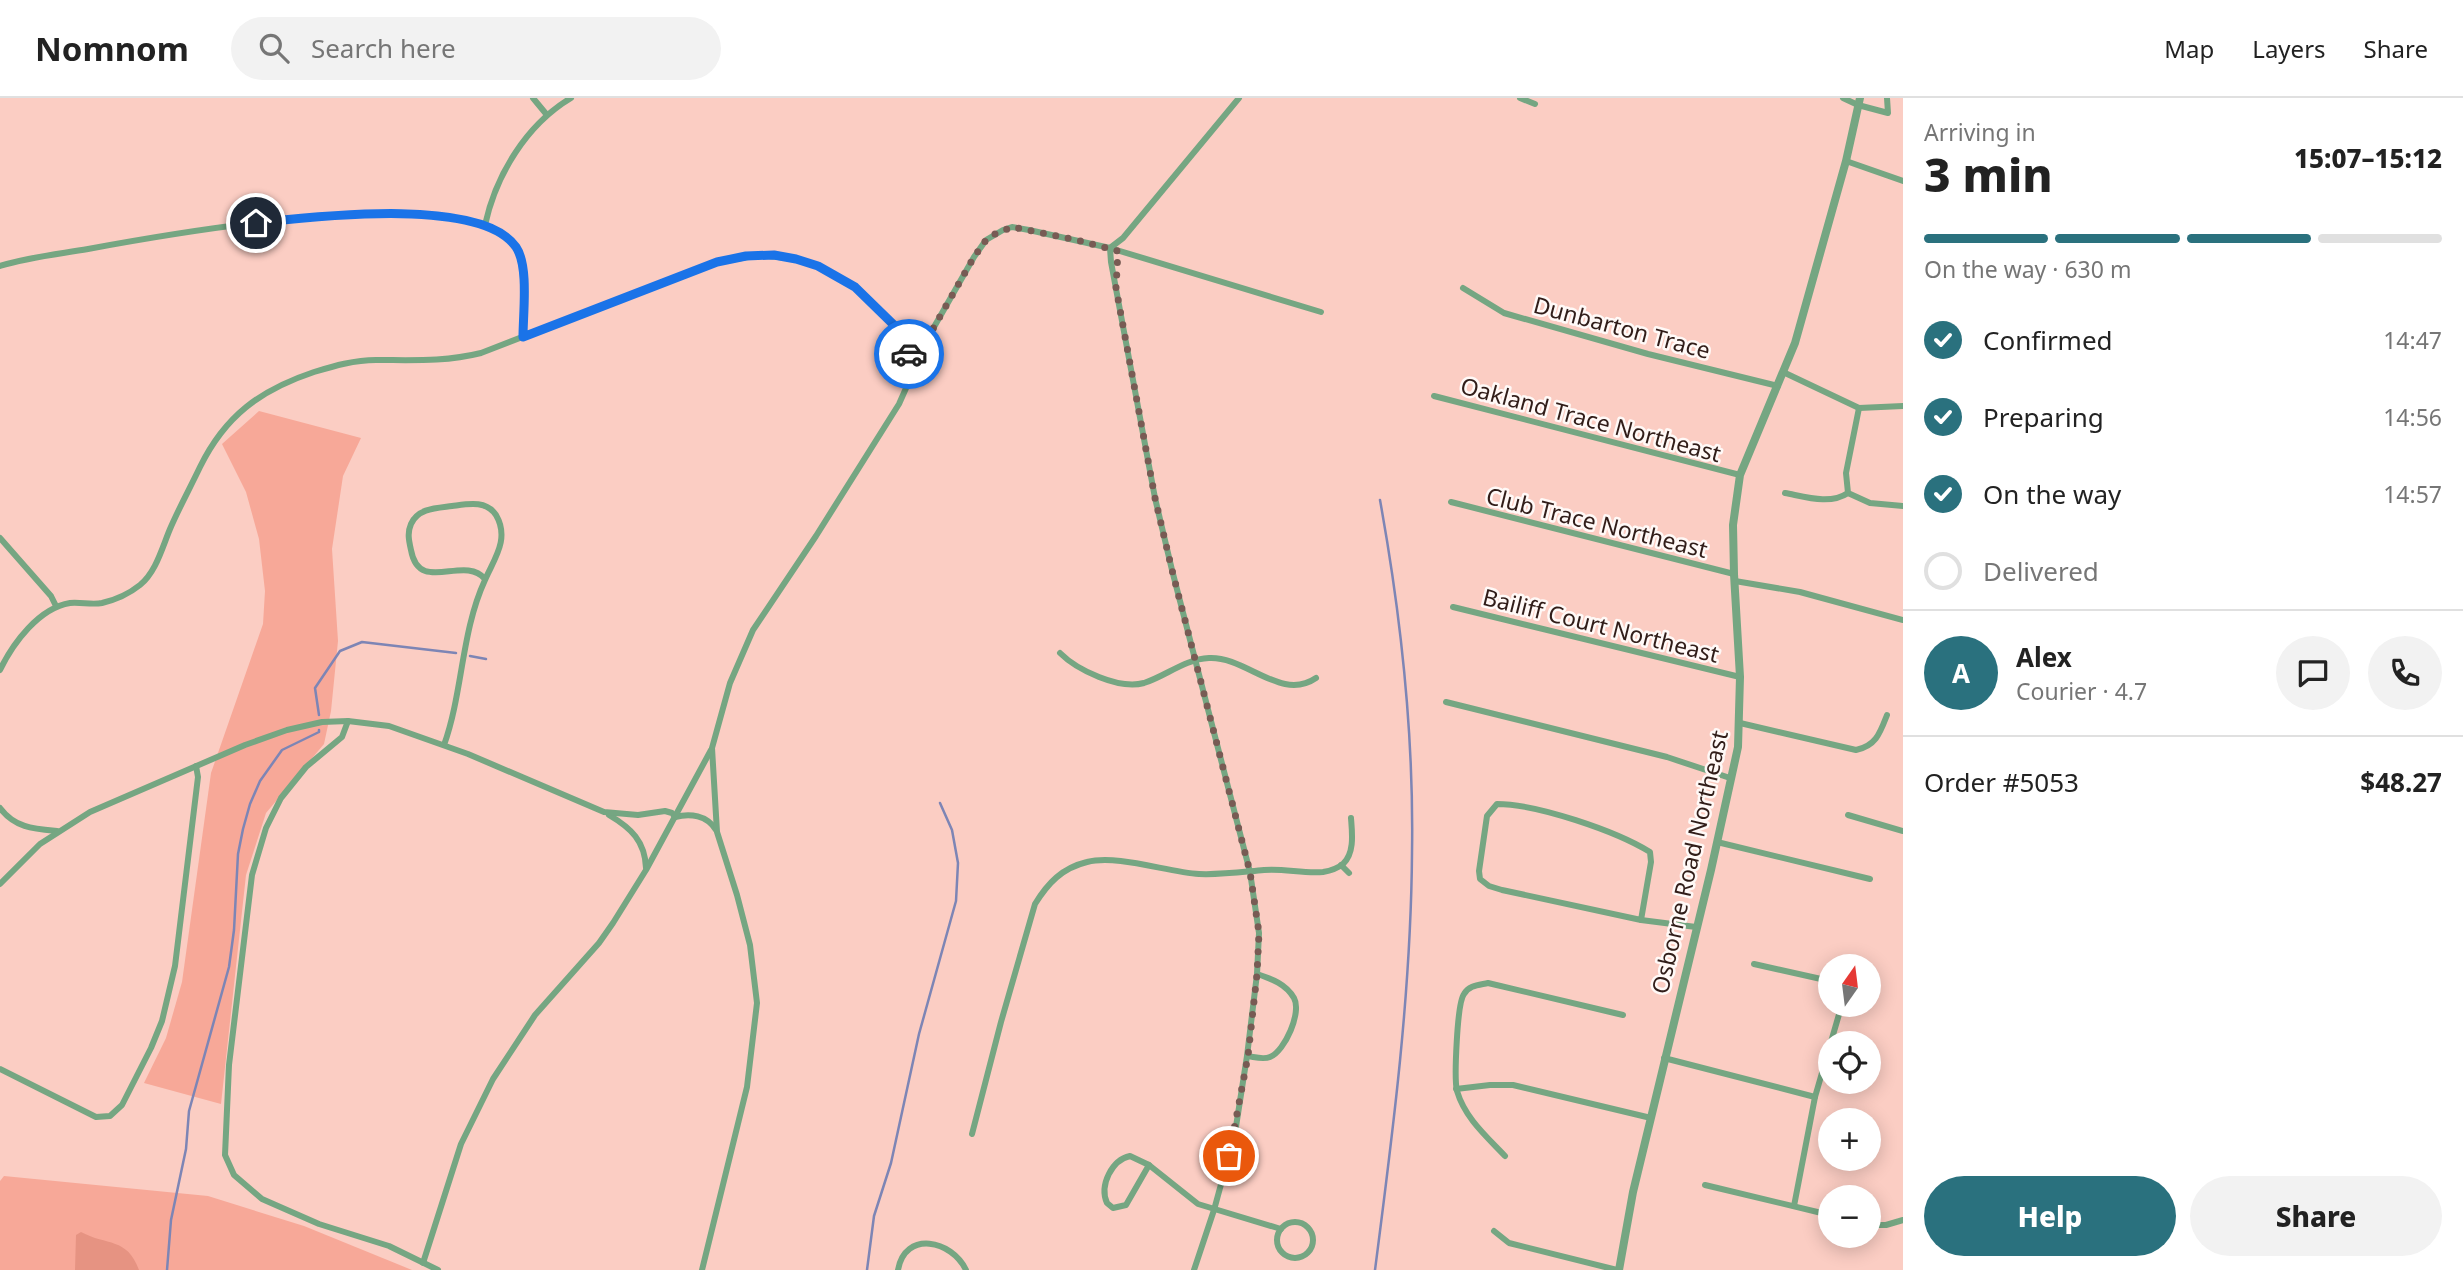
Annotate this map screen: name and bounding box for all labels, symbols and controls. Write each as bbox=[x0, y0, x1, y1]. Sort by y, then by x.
search box bbox=[231, 17, 721, 80]
text: Nomnom bbox=[35, 26, 189, 71]
icon: search bbox=[255, 29, 293, 67]
text: Search here bbox=[311, 30, 456, 66]
text: Map bbox=[2164, 32, 2214, 65]
text: Layers bbox=[2252, 32, 2326, 65]
text: Share bbox=[2364, 32, 2428, 65]
text: Arriving in bbox=[1924, 116, 2036, 148]
text: 15:07–15:12 bbox=[2294, 140, 2442, 176]
text: 3 min bbox=[1924, 143, 2053, 205]
pin bbox=[226, 193, 286, 253]
icon: home bbox=[237, 204, 275, 242]
text: On the way · 630 m bbox=[1924, 253, 2131, 285]
street label: Dunbarton Trace bbox=[1530, 288, 1714, 366]
courier bbox=[874, 319, 944, 389]
icon: check bbox=[1924, 321, 1962, 359]
text: Confirmed bbox=[1983, 322, 2113, 358]
text: 14:47 bbox=[2383, 324, 2442, 356]
icon: car bbox=[890, 335, 928, 373]
street label: Oakland Trace Northeast bbox=[1457, 369, 1725, 469]
icon: check bbox=[1924, 398, 1962, 436]
text: Preparing bbox=[1983, 399, 2104, 435]
text: 14:56 bbox=[2383, 401, 2442, 433]
icon: check bbox=[1924, 475, 1962, 513]
text: On the way bbox=[1983, 476, 2121, 512]
text: 14:57 bbox=[2383, 478, 2442, 510]
street label: Club Trace Northeast bbox=[1483, 479, 1711, 565]
text: Delivered bbox=[1983, 553, 2099, 589]
street label: Bailiff Court Northeast bbox=[1479, 580, 1723, 670]
button: chat bbox=[2276, 636, 2350, 710]
button: phone bbox=[2368, 636, 2442, 710]
text: Alex bbox=[2016, 639, 2072, 675]
text: A bbox=[1952, 655, 1970, 691]
text: Courier · 4.7 bbox=[2016, 675, 2147, 707]
street label: Osborne Road Northeast bbox=[1643, 727, 1735, 997]
text: Order #5053 bbox=[1924, 764, 2079, 800]
text: $48.27 bbox=[2360, 764, 2442, 800]
north arrow bbox=[1818, 954, 1881, 1017]
map controls bbox=[1818, 954, 1881, 1248]
button: locate bbox=[1818, 1031, 1881, 1094]
button: + bbox=[1818, 1108, 1881, 1171]
pin bbox=[1199, 1126, 1259, 1186]
icon: bag bbox=[1210, 1137, 1248, 1175]
button: Help bbox=[1924, 1176, 2176, 1256]
button: Share bbox=[2190, 1176, 2442, 1256]
button: − bbox=[1818, 1185, 1881, 1248]

